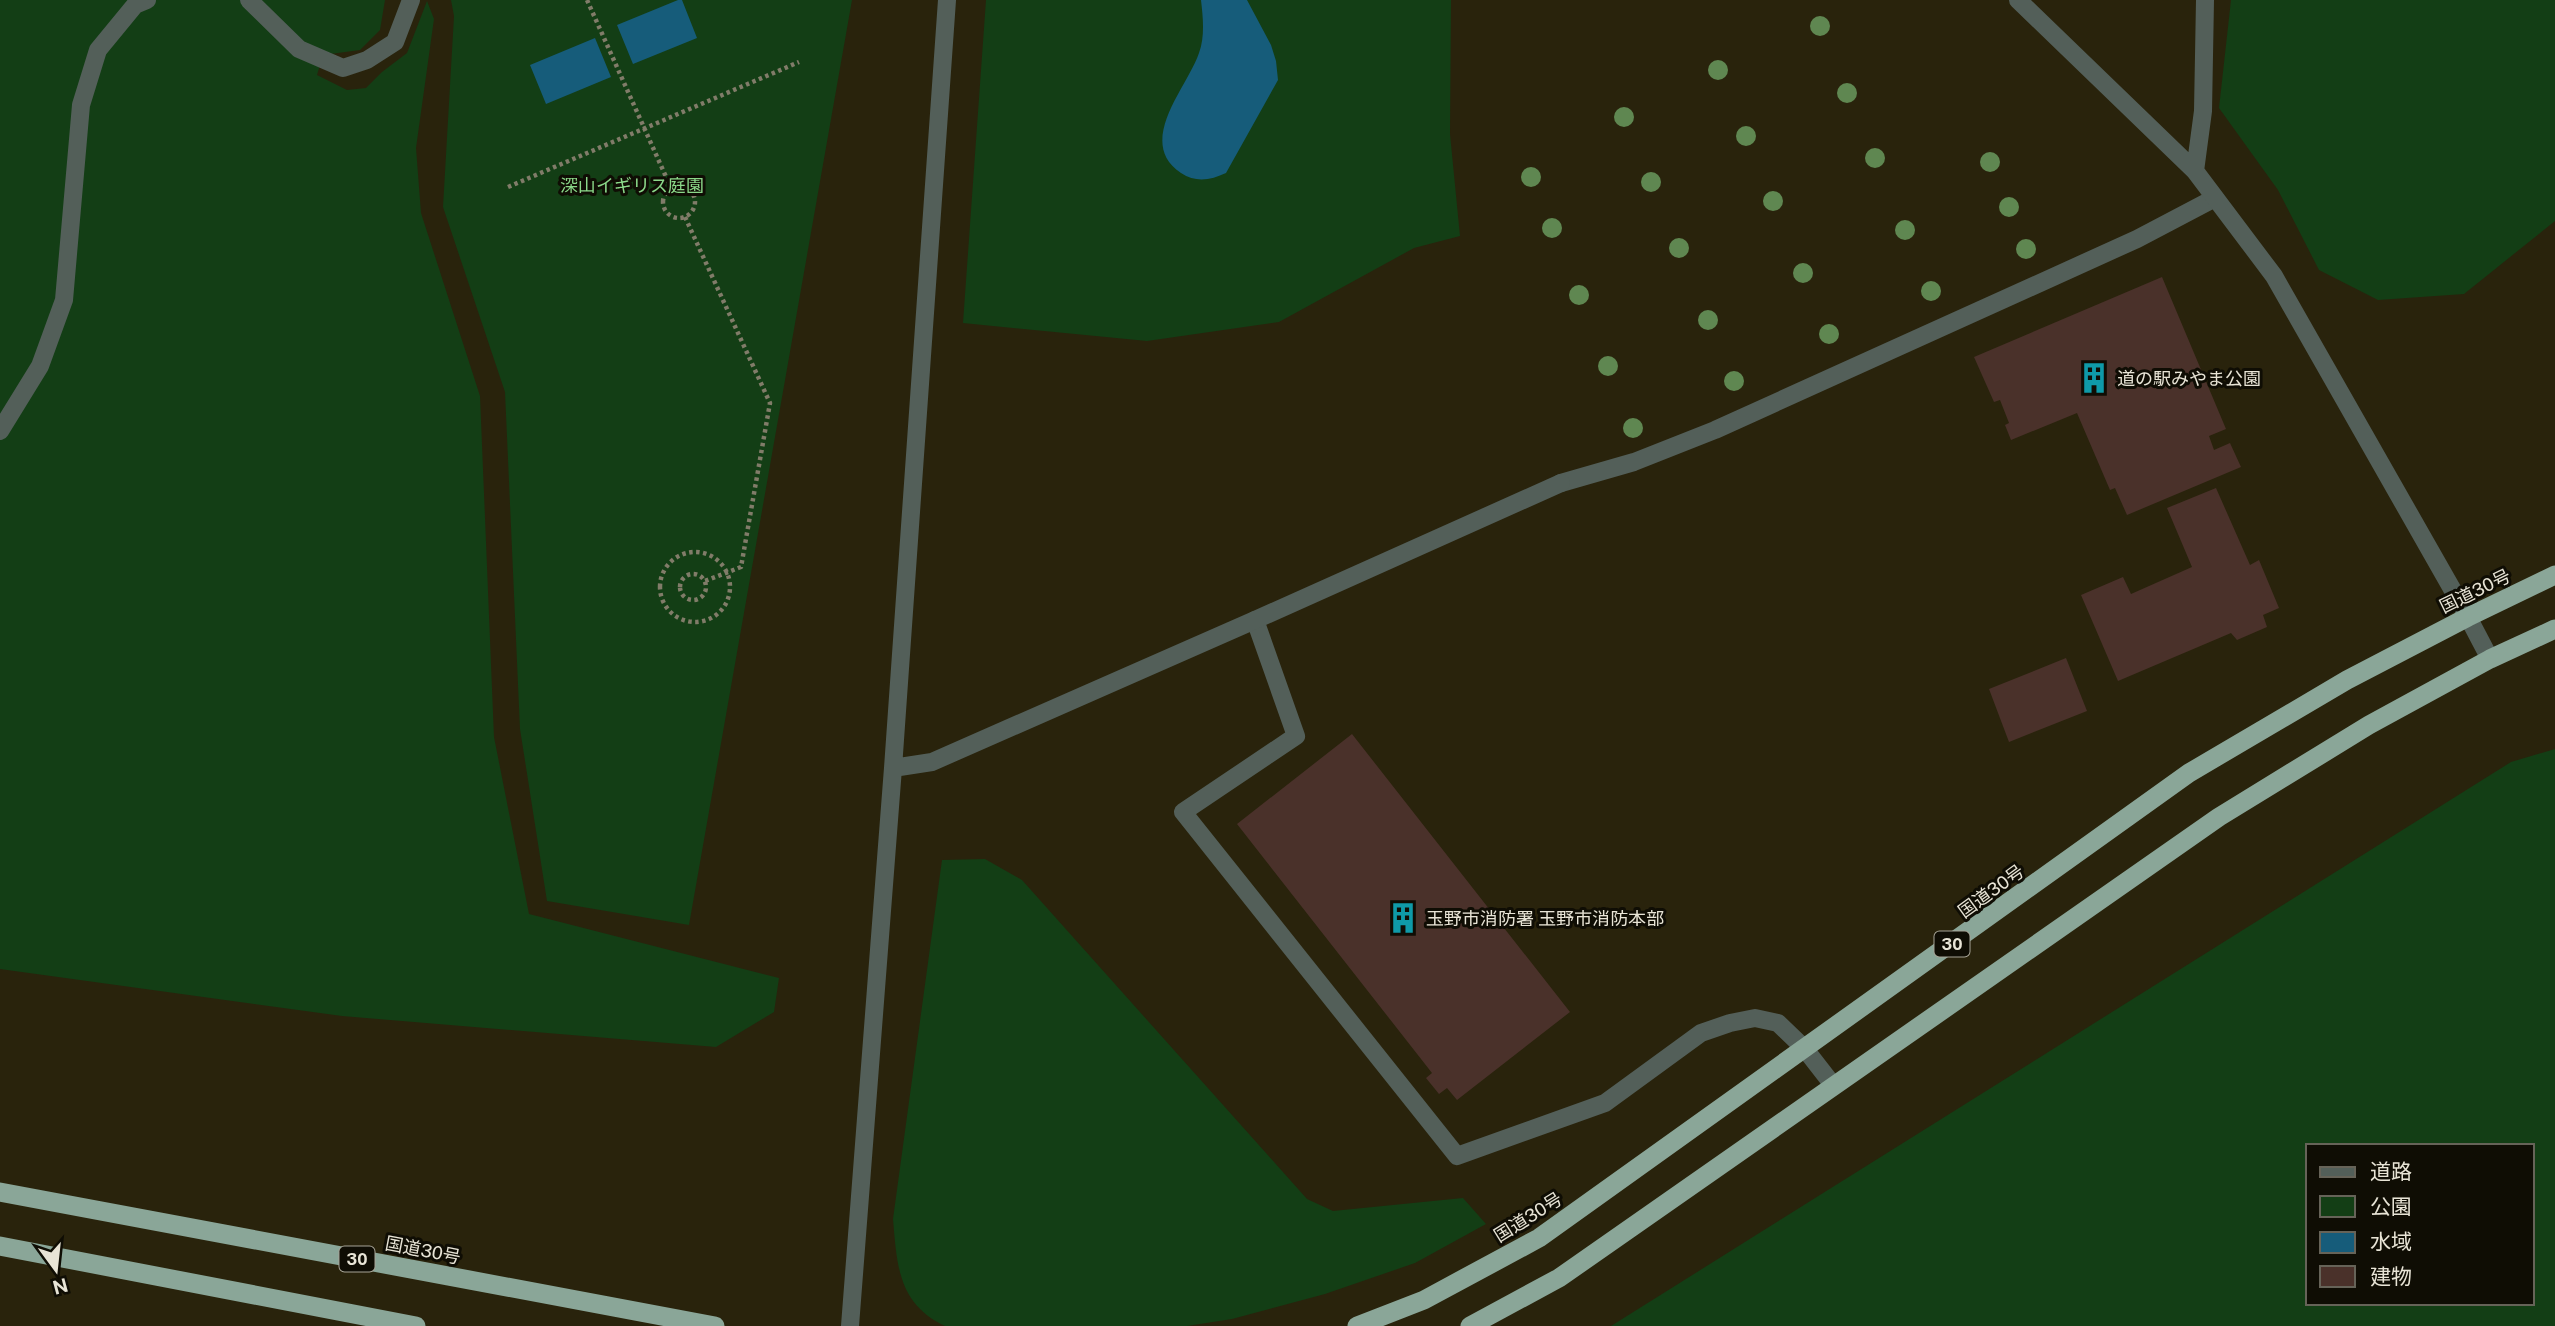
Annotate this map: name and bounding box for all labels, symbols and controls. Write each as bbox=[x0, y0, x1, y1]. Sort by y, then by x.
park label: 深山イギリス庭園 bbox=[560, 175, 704, 196]
building icon: 道の駅みやま公園 bbox=[2077, 361, 2111, 395]
place label: 道の駅みやま公園 bbox=[2117, 368, 2261, 389]
street label: 国道30号 bbox=[2436, 565, 2514, 617]
street label: 国道30号 bbox=[1954, 860, 2028, 922]
building icon: 玉野市消防署 玉野市消防本部 bbox=[1386, 901, 1420, 935]
place label: 玉野市消防署 玉野市消防本部 bbox=[1426, 908, 1664, 929]
road number: 30 bbox=[1934, 932, 1969, 956]
legend bbox=[2306, 1144, 2534, 1305]
text: 道路 bbox=[2370, 1159, 2412, 1184]
street label: 国道30号 bbox=[1490, 1188, 1566, 1246]
text: 公園 bbox=[2370, 1194, 2412, 1219]
text: 水域 bbox=[2370, 1229, 2412, 1254]
street label: 国道30号 bbox=[384, 1232, 462, 1268]
north arrow bbox=[21, 1235, 91, 1305]
road number: 30 bbox=[340, 1246, 374, 1272]
text: 建物 bbox=[2370, 1264, 2412, 1289]
text: N bbox=[50, 1274, 70, 1299]

